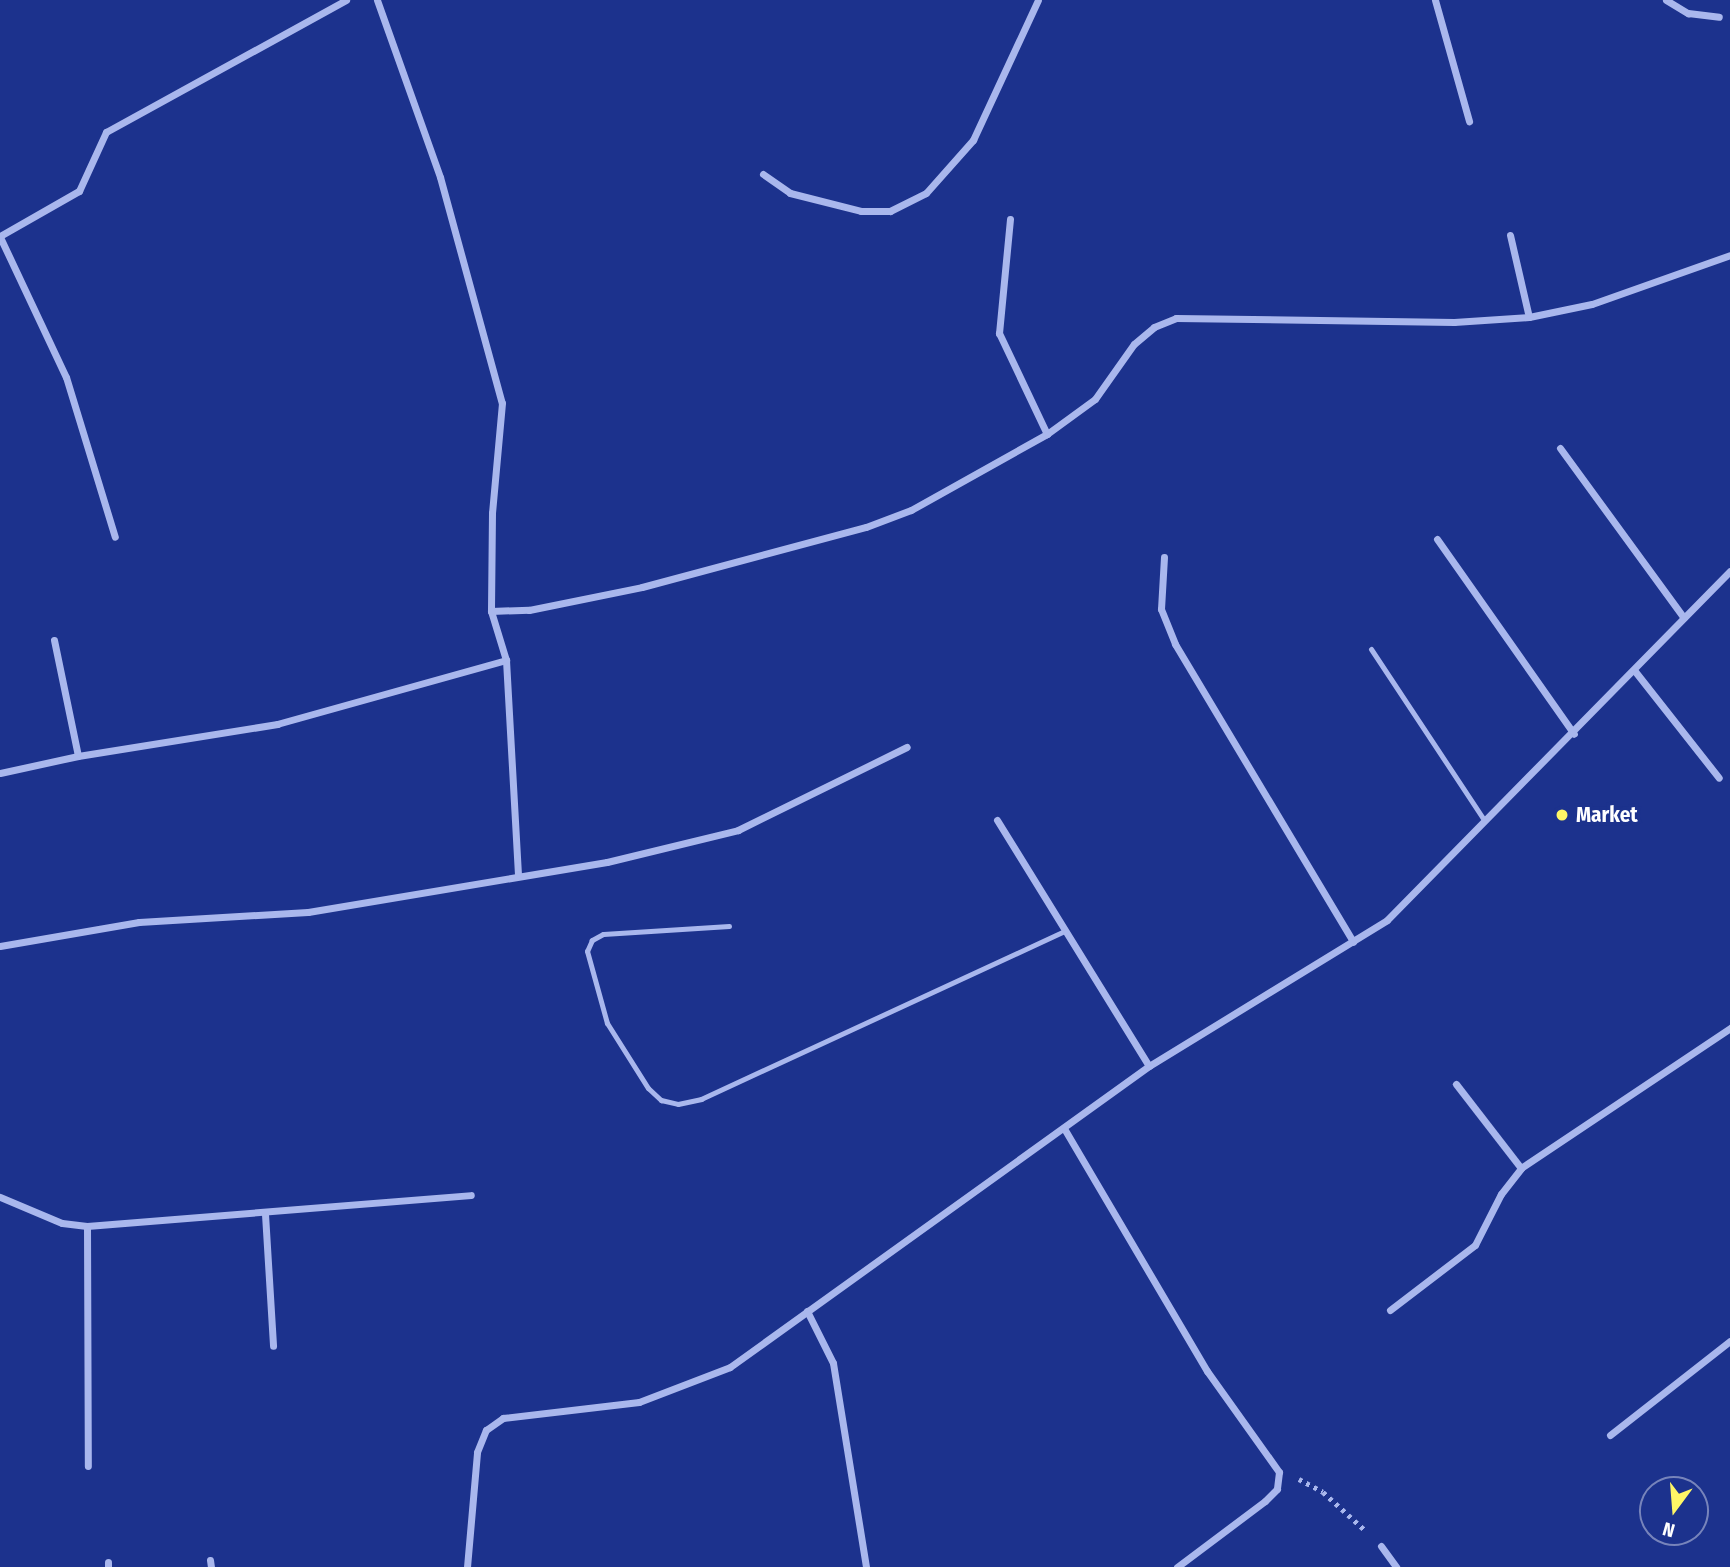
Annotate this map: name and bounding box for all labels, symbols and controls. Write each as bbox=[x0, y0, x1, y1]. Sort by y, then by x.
place label: Market bbox=[1576, 802, 1638, 828]
marker: Market bbox=[1554, 807, 1570, 823]
north arrow bbox=[1639, 1476, 1709, 1546]
text: N bbox=[1660, 1517, 1677, 1542]

